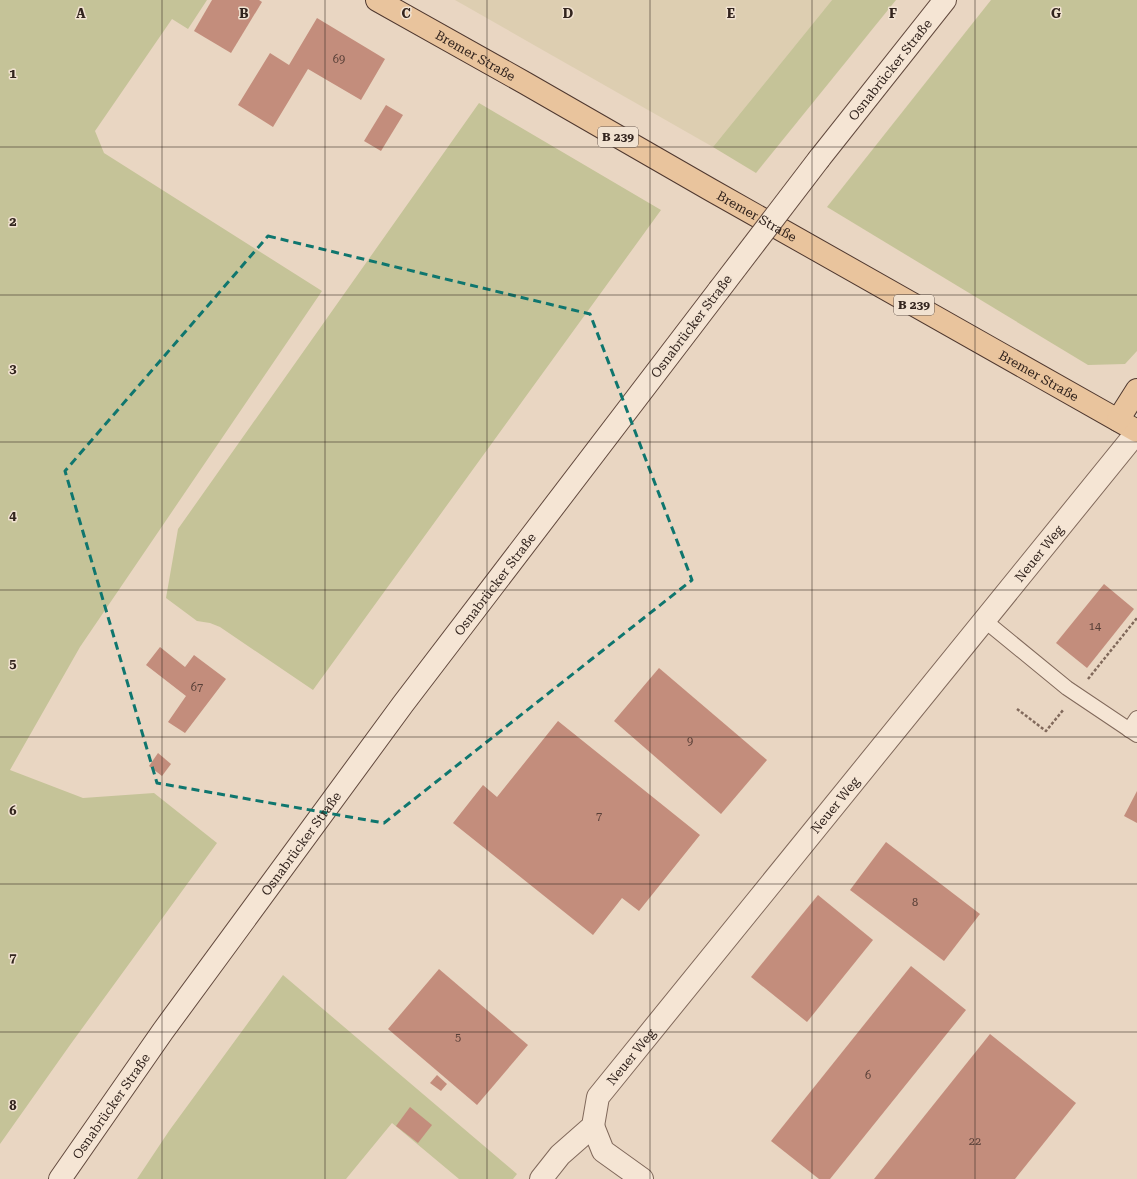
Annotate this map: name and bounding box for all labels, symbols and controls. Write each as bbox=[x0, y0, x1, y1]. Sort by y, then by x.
text: A bbox=[76, 6, 86, 21]
text: B bbox=[239, 6, 249, 21]
text: C bbox=[401, 6, 411, 21]
text: D bbox=[563, 6, 573, 21]
text: E bbox=[727, 6, 735, 21]
text: F bbox=[889, 6, 897, 21]
text: G bbox=[1051, 6, 1061, 21]
street label: Osnabrücker Straße bbox=[845, 16, 935, 124]
street label: Bremer Straße bbox=[433, 27, 518, 84]
house number: 69 bbox=[333, 53, 345, 66]
text: 1 bbox=[9, 66, 17, 81]
road number: B 239 bbox=[598, 127, 638, 147]
street label: Bremer Straße bbox=[714, 188, 799, 245]
text: 2 bbox=[9, 214, 17, 229]
street label: Osnabrücker Straße bbox=[648, 272, 735, 381]
road number: B 239 bbox=[894, 295, 934, 315]
street label: Bremer Straße bbox=[996, 347, 1081, 404]
text: 3 bbox=[9, 361, 17, 376]
text: 4 bbox=[9, 508, 17, 523]
street label: Neuer Weg bbox=[1012, 522, 1067, 585]
street label: Osnabrücker Straße bbox=[451, 530, 539, 639]
house number: 14 bbox=[1089, 620, 1102, 633]
text: 5 bbox=[9, 656, 17, 671]
house number: 67 bbox=[191, 681, 203, 694]
house number: 9 bbox=[687, 735, 693, 748]
street label: Neuer Weg bbox=[808, 773, 863, 837]
street label: Osnabrücker Straße bbox=[258, 789, 344, 899]
text: 6 bbox=[9, 803, 17, 818]
house number: 7 bbox=[596, 810, 602, 823]
house number: 8 bbox=[912, 896, 918, 909]
text: 7 bbox=[9, 950, 17, 965]
street label: Neuer Weg bbox=[604, 1025, 659, 1088]
house number: 5 bbox=[455, 1031, 461, 1044]
street label: Osnabrücker Straße bbox=[69, 1051, 153, 1162]
house number: 6 bbox=[865, 1069, 871, 1082]
text: 8 bbox=[9, 1098, 17, 1113]
house number: 22 bbox=[969, 1135, 981, 1148]

